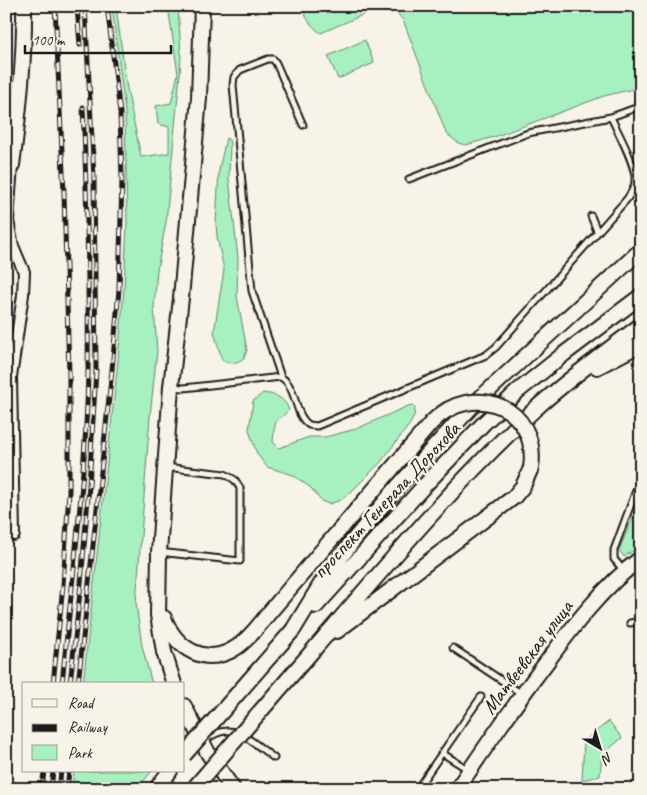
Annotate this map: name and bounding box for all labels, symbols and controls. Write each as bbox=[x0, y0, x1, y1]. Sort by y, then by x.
scale bar bbox=[25, 22, 171, 54]
text: 100 m bbox=[32, 31, 66, 50]
street label: проспект Генерала Дорохова bbox=[307, 415, 467, 584]
street label: Матвеевская улица bbox=[476, 594, 579, 719]
legend bbox=[22, 682, 185, 772]
text: Road bbox=[68, 694, 95, 713]
text: Railway bbox=[68, 718, 109, 737]
north arrow bbox=[574, 722, 624, 772]
text: Park bbox=[68, 744, 93, 763]
text: N bbox=[597, 748, 616, 769]

